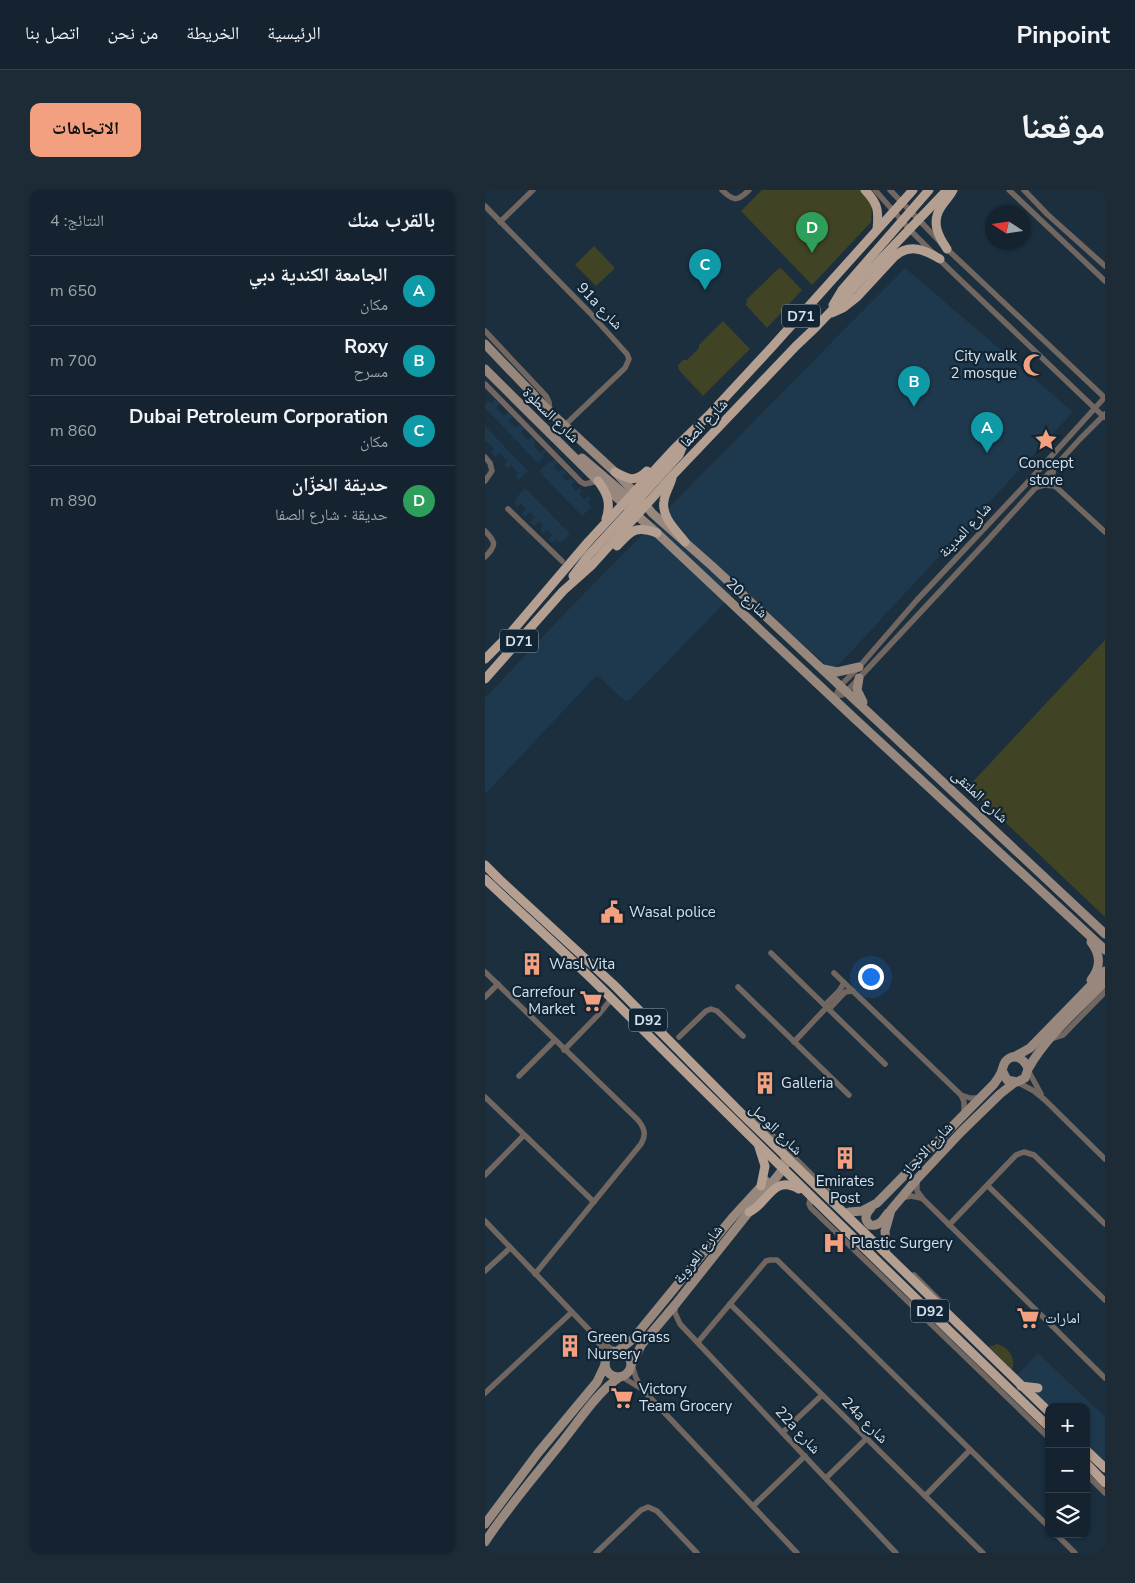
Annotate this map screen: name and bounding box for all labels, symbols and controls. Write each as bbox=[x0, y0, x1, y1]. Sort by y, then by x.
text: Pinpoint bbox=[1017, 19, 1110, 51]
text: اتصل بنا bbox=[25, 21, 80, 45]
text: من نحن bbox=[108, 21, 158, 45]
text: الخريطة bbox=[186, 21, 239, 45]
text: الرئيسية bbox=[267, 21, 321, 45]
button: الاتجاهات bbox=[30, 103, 141, 157]
text: موقعنا bbox=[1020, 103, 1105, 150]
north arrow bbox=[985, 205, 1030, 250]
text: بالقرب منك bbox=[347, 206, 435, 234]
text: النتائج: 4 bbox=[50, 210, 104, 232]
pin: D bbox=[796, 212, 828, 253]
pin: C bbox=[689, 249, 721, 290]
text: الجامعة الكندية دبي bbox=[249, 262, 388, 288]
street label: 91a شارع bbox=[573, 278, 628, 334]
text: 650 m bbox=[50, 280, 97, 302]
text: A bbox=[413, 280, 425, 302]
text: مكان bbox=[360, 294, 388, 316]
road number: D71 bbox=[782, 304, 820, 328]
text: Roxy bbox=[344, 334, 388, 360]
place label: City walk 2 mosque bbox=[951, 346, 1017, 383]
text: 700 m bbox=[50, 350, 97, 372]
text: B bbox=[414, 350, 425, 372]
mosque icon: City walk 2 mosque bbox=[1021, 352, 1047, 378]
text: مسرح bbox=[353, 361, 388, 383]
pin: B bbox=[898, 366, 930, 407]
street label: شارع السطوة bbox=[518, 383, 584, 447]
street label: شارع الصفا bbox=[676, 394, 732, 452]
text: Dubai Petroleum Corporation bbox=[129, 404, 388, 430]
pin: A bbox=[971, 412, 1003, 453]
text: 860 m bbox=[50, 420, 97, 442]
text: C bbox=[414, 420, 424, 442]
place icon: Concept store bbox=[1033, 427, 1059, 453]
text: مكان bbox=[360, 431, 388, 453]
place label: Concept store bbox=[1018, 453, 1074, 490]
text: حديقة الخزّان bbox=[292, 472, 388, 498]
text: 890 m bbox=[50, 490, 97, 512]
text: D bbox=[413, 490, 425, 512]
street label: شارع المدينة bbox=[934, 498, 996, 562]
text: حديقة · شارع الصفا bbox=[275, 504, 388, 526]
street label: شارع 20 bbox=[722, 574, 772, 623]
road number: D71 bbox=[500, 630, 538, 652]
street label: شارع الملتقى bbox=[947, 765, 1013, 827]
public building icon: Wasal police bbox=[599, 899, 625, 925]
place label: Wasal police bbox=[629, 902, 716, 922]
building icon: Wasl Vita bbox=[519, 951, 545, 977]
place label: Wasl Vita bbox=[549, 954, 615, 974]
your location bbox=[858, 964, 884, 990]
place label: Carrefour Market bbox=[512, 982, 576, 1019]
supermarket icon: Carrefour Market bbox=[578, 988, 604, 1014]
road number: D92 bbox=[629, 1008, 667, 1032]
building icon: Galleria bbox=[752, 1070, 778, 1096]
place label: Galleria bbox=[781, 1073, 833, 1093]
street label: شارع الوصل bbox=[745, 1099, 807, 1159]
street label: شارع الانجاز bbox=[896, 1117, 957, 1181]
building icon: Emirates Post bbox=[832, 1145, 858, 1171]
place label: Emirates Post bbox=[816, 1171, 874, 1208]
street label: شارع العروبة bbox=[669, 1220, 727, 1287]
hospital icon: Plastic Surgery bbox=[821, 1230, 847, 1256]
place label: Plastic Surgery bbox=[851, 1233, 953, 1253]
road number: D92 bbox=[911, 1300, 949, 1322]
supermarket icon: امارات bbox=[1015, 1305, 1041, 1331]
place label: امارات bbox=[1045, 1308, 1080, 1328]
place label: Green Grass Nursery bbox=[587, 1327, 670, 1364]
building icon: Green Grass Nursery bbox=[557, 1333, 583, 1359]
place label: Victory Team Grocery bbox=[638, 1379, 733, 1416]
supermarket icon: Victory Team Grocery bbox=[609, 1385, 635, 1411]
street label: 24a شارع bbox=[837, 1392, 893, 1448]
street label: 22a شارع bbox=[771, 1402, 825, 1458]
map controls bbox=[1045, 1403, 1090, 1538]
button: + bbox=[1045, 1403, 1090, 1448]
button: − bbox=[1045, 1448, 1090, 1493]
button: layers bbox=[1045, 1493, 1090, 1538]

